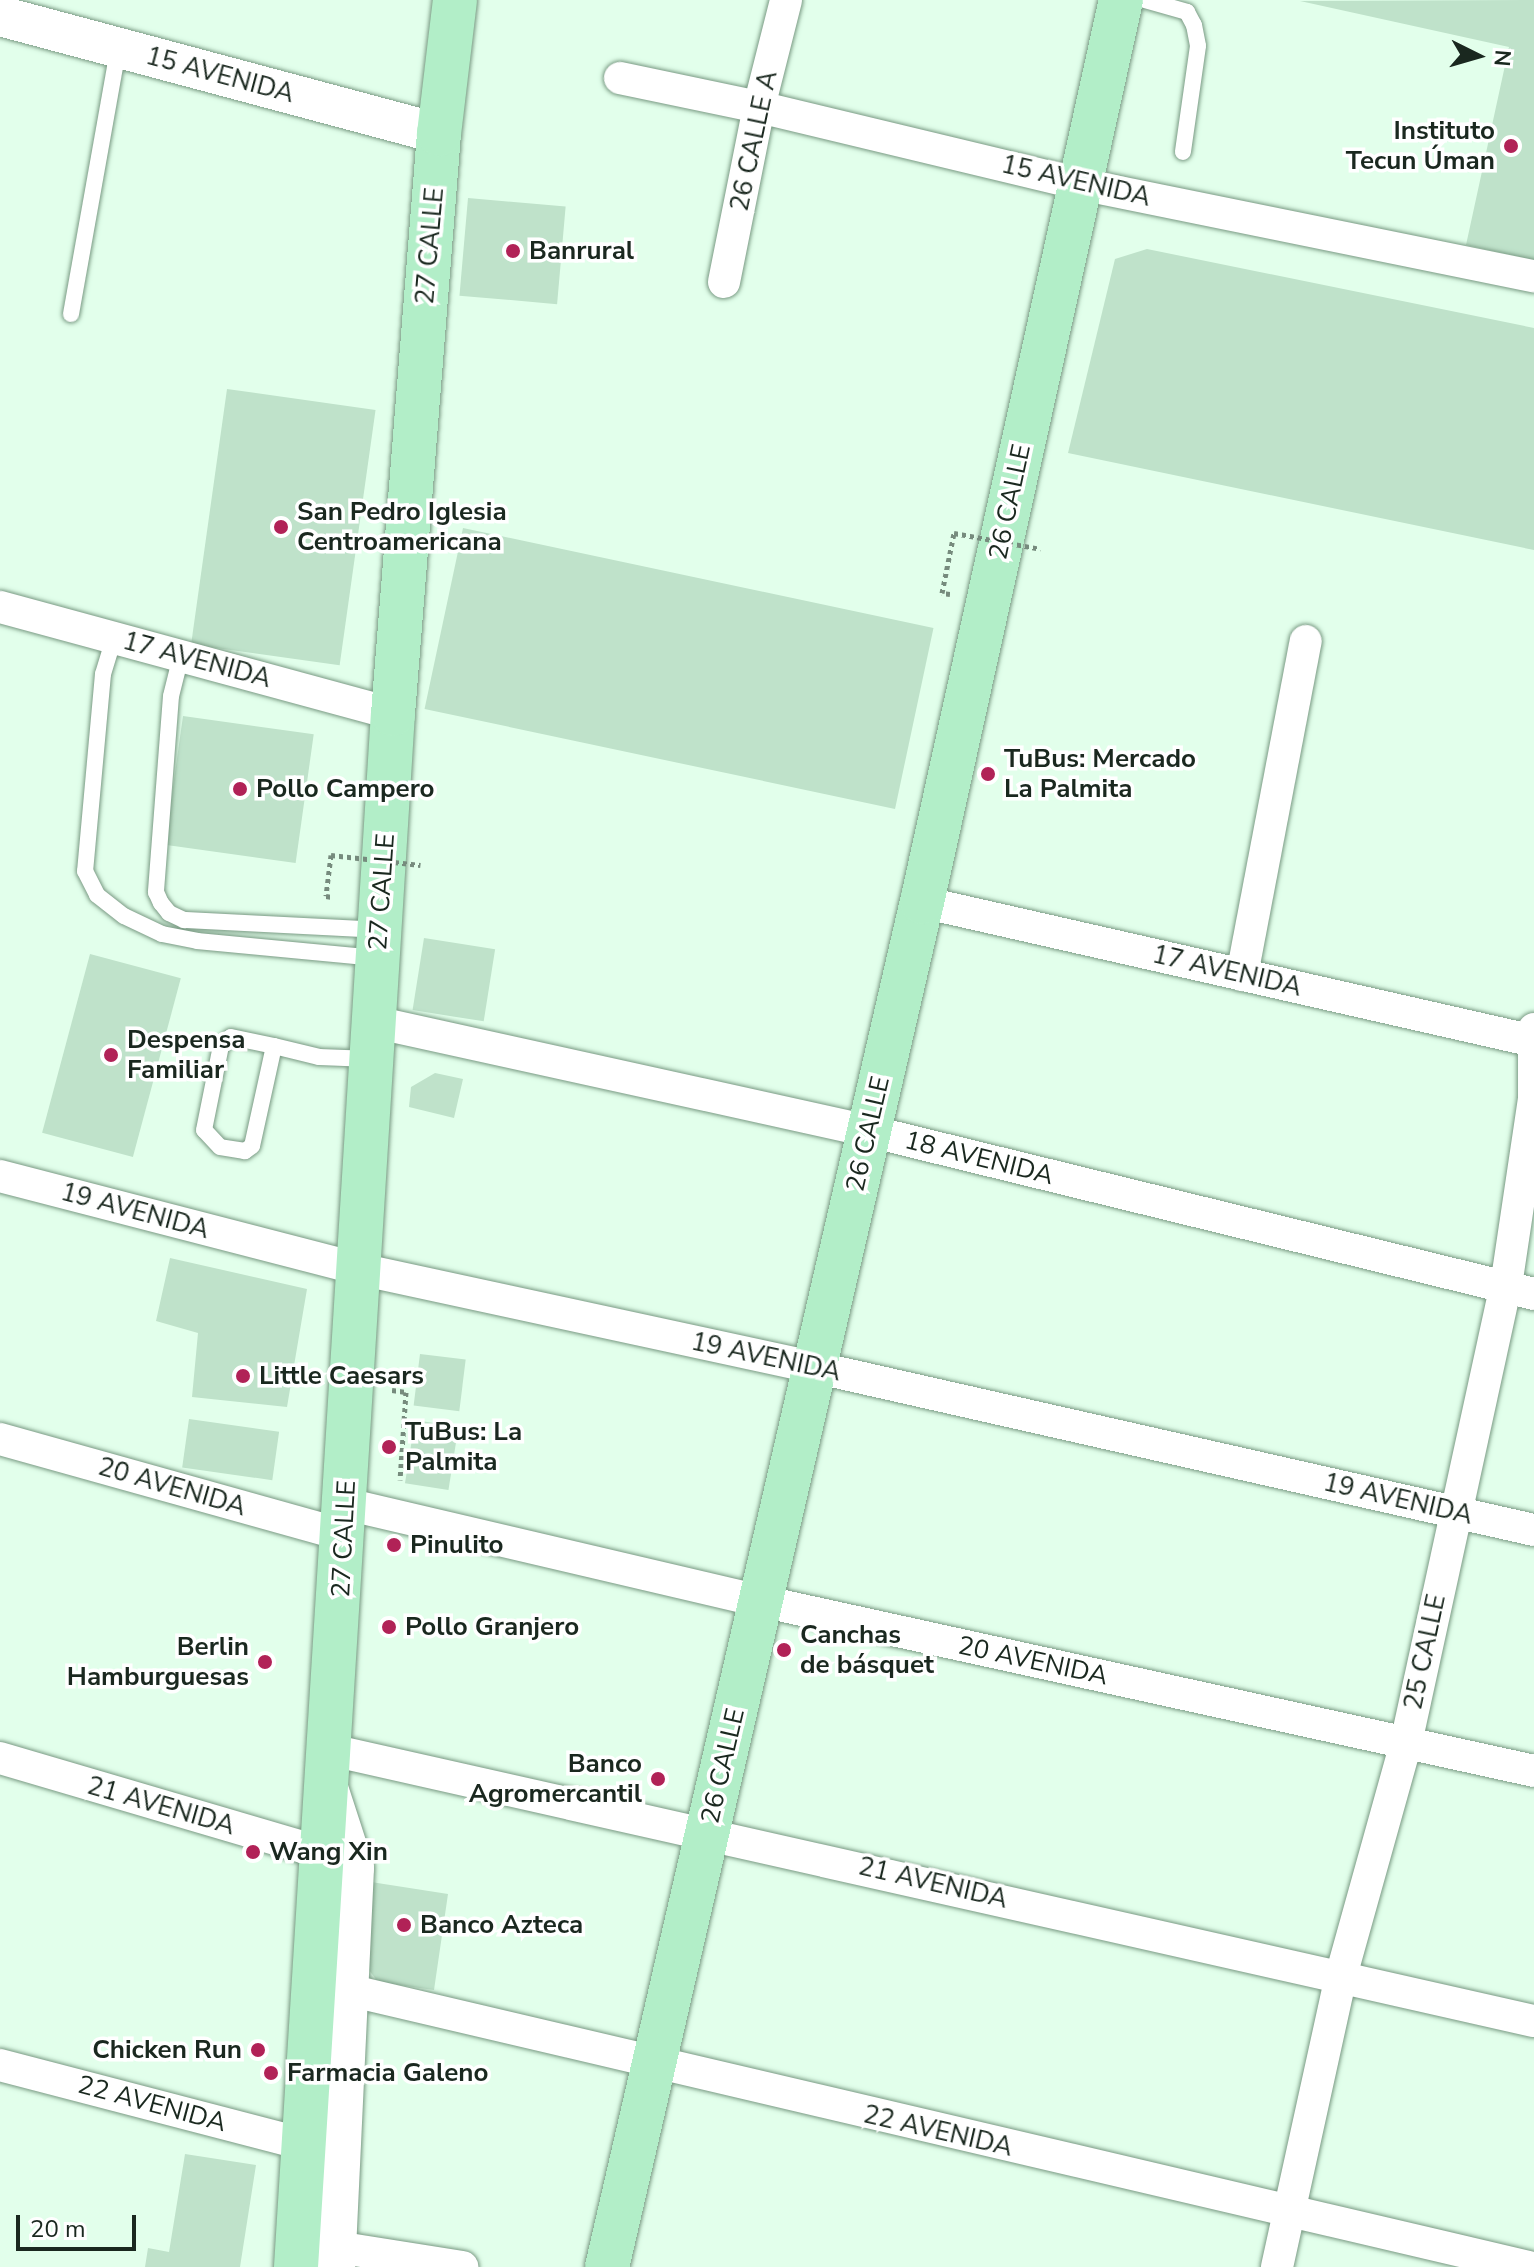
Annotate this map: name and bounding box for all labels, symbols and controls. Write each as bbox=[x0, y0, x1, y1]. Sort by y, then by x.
north arrow bbox=[1438, 16, 1518, 96]
street label: 15 AVENIDA bbox=[142, 40, 298, 110]
text: N bbox=[1486, 49, 1518, 68]
street label: 26 CALLE A bbox=[724, 68, 784, 214]
place label: Instituto Tecun Úman bbox=[1346, 115, 1495, 176]
marker: Instituto Tecun Úman bbox=[1502, 137, 1520, 155]
street label: 15 AVENIDA bbox=[998, 149, 1154, 213]
street label: 27 CALLE bbox=[409, 186, 451, 306]
place label: Banrural bbox=[529, 235, 634, 267]
marker: Banrural bbox=[504, 242, 522, 260]
street label: 26 CALLE bbox=[983, 441, 1037, 563]
place label: San Pedro Iglesia Centroamericana bbox=[297, 496, 507, 558]
marker: San Pedro Iglesia Centroamericana bbox=[272, 518, 290, 536]
street label: 17 AVENIDA bbox=[119, 625, 275, 695]
place label: TuBus: Mercado La Palmita bbox=[1004, 743, 1196, 804]
marker: TuBus: Mercado La Palmita bbox=[979, 765, 997, 783]
place label: Pollo Campero bbox=[256, 773, 435, 805]
marker: Pollo Campero bbox=[231, 780, 249, 798]
street label: 27 CALLE bbox=[362, 832, 402, 952]
street label: 17 AVENIDA bbox=[1149, 939, 1305, 1003]
place label: Despensa Familiar bbox=[127, 1024, 245, 1086]
marker: Despensa Familiar bbox=[102, 1046, 120, 1064]
street label: 26 CALLE bbox=[840, 1073, 896, 1195]
street label: 18 AVENIDA bbox=[901, 1124, 1057, 1192]
street label: 19 AVENIDA bbox=[57, 1176, 213, 1246]
street label: 19 AVENIDA bbox=[688, 1326, 844, 1388]
place label: Little Caesars bbox=[259, 1360, 424, 1392]
marker: Little Caesars bbox=[234, 1367, 252, 1385]
place label: TuBus: La Palmita bbox=[405, 1416, 522, 1478]
marker: TuBus: La Palmita bbox=[380, 1438, 398, 1456]
street label: 20 AVENIDA bbox=[94, 1451, 250, 1523]
street label: 19 AVENIDA bbox=[1320, 1467, 1476, 1531]
street label: 27 CALLE bbox=[325, 1480, 363, 1598]
place label: Pinulito bbox=[410, 1529, 504, 1561]
marker: Pinulito bbox=[385, 1536, 403, 1554]
street label: 25 CALLE bbox=[1398, 1591, 1452, 1713]
place label: Pollo Granjero bbox=[405, 1611, 579, 1643]
marker: Pollo Granjero bbox=[380, 1618, 398, 1636]
place label: Canchas de básquet bbox=[800, 1619, 934, 1680]
street label: 20 AVENIDA bbox=[955, 1630, 1111, 1692]
place label: Berlin Hamburguesas bbox=[67, 1631, 249, 1692]
marker: Canchas de básquet bbox=[775, 1641, 793, 1659]
marker: Berlin Hamburguesas bbox=[256, 1653, 274, 1671]
street label: 26 CALLE bbox=[695, 1705, 751, 1827]
place label: Banco Agromercantil bbox=[469, 1748, 642, 1810]
street label: 21 AVENIDA bbox=[83, 1770, 239, 1842]
marker: Banco Agromercantil bbox=[649, 1770, 667, 1788]
place label: Wang Xin bbox=[269, 1836, 388, 1868]
marker: Wang Xin bbox=[244, 1843, 262, 1861]
street label: 21 AVENIDA bbox=[855, 1851, 1011, 1915]
place label: Banco Azteca bbox=[420, 1909, 583, 1941]
marker: Banco Azteca bbox=[395, 1916, 413, 1934]
place label: Chicken Run bbox=[92, 2034, 242, 2066]
marker: Chicken Run bbox=[249, 2041, 267, 2059]
place label: Farmacia Galeno bbox=[287, 2057, 488, 2089]
marker: Farmacia Galeno bbox=[262, 2064, 280, 2082]
street label: 22 AVENIDA bbox=[74, 2069, 230, 2139]
street label: 22 AVENIDA bbox=[860, 2099, 1016, 2163]
scale bar bbox=[20, 2199, 140, 2249]
text: 20 m bbox=[30, 2213, 86, 2245]

